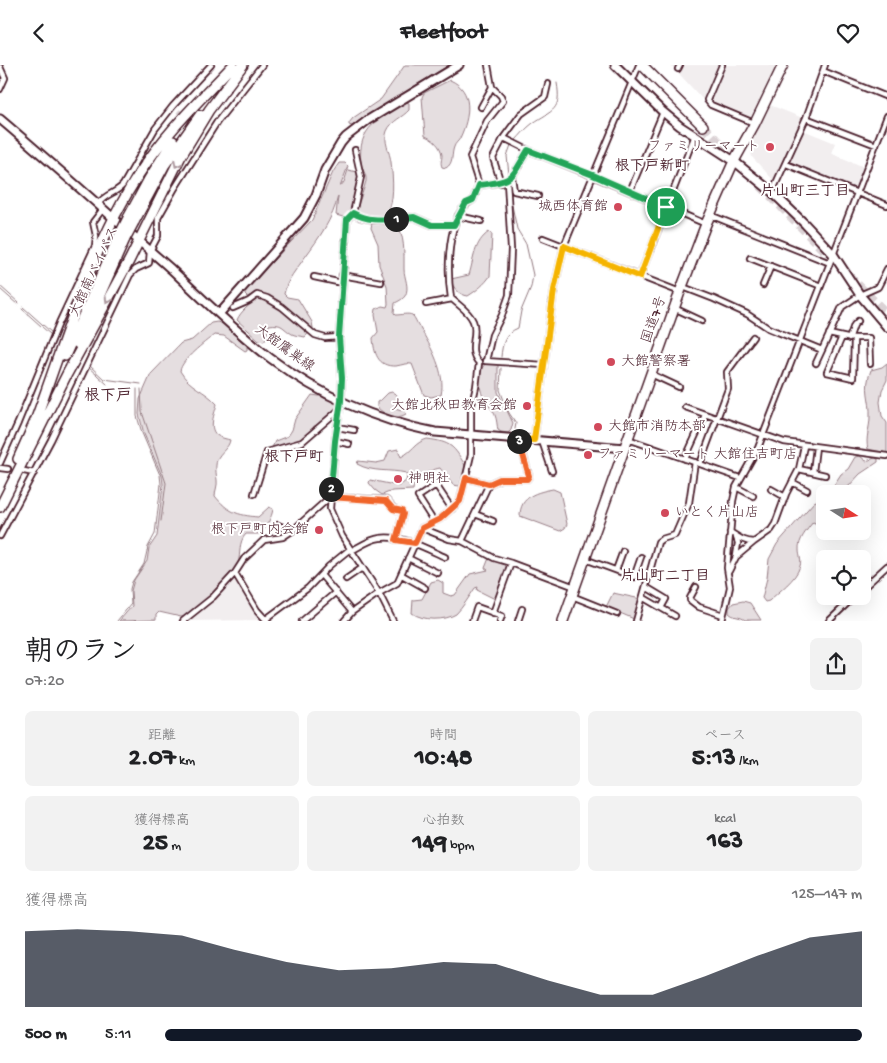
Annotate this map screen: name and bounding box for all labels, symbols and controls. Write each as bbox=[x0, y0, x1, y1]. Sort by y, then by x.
icon: back bbox=[25, 19, 53, 47]
icon: heart bbox=[834, 19, 862, 47]
text: Fleetfoot bbox=[400, 20, 487, 46]
place label: ファミリーマート bbox=[648, 139, 760, 156]
marker: ファミリーマート bbox=[764, 141, 776, 153]
district label: 根下戸新町 bbox=[614, 158, 690, 176]
one-way arrow bbox=[173, 159, 183, 168]
district label: 片山町三丁目 bbox=[760, 183, 850, 201]
pin bbox=[645, 186, 687, 228]
icon: arrive bbox=[652, 193, 680, 221]
place label: 城西体育館 bbox=[538, 199, 608, 216]
marker: 城西体育館 bbox=[612, 201, 624, 213]
pin: 1 bbox=[384, 207, 408, 231]
text: 1 bbox=[394, 211, 399, 228]
street label: 大館南バイパス bbox=[67, 224, 123, 320]
one-way arrow bbox=[104, 294, 114, 303]
street label: 国道7号 bbox=[639, 294, 671, 346]
street label: 大館鷹巣線 bbox=[251, 322, 317, 376]
place label: 大館警察署 bbox=[621, 354, 691, 371]
marker: 大館警察署 bbox=[605, 356, 617, 368]
district label: 根下戸 bbox=[84, 387, 132, 407]
place label: 大館北秋田教育会館 bbox=[391, 398, 517, 415]
marker: 大館北秋田教育会館 bbox=[521, 400, 533, 412]
place label: 大館市消防本部 bbox=[608, 419, 706, 436]
marker: 大館市消防本部 bbox=[592, 421, 604, 433]
pin: 3 bbox=[506, 429, 532, 453]
text: 3 bbox=[516, 433, 523, 450]
place label: ファミリーマート 大館住吉町店 bbox=[598, 447, 798, 464]
district label: 根下戸町 bbox=[264, 449, 324, 467]
marker: ファミリーマート 大館住吉町店 bbox=[582, 449, 594, 461]
place label: 神明社 bbox=[408, 471, 450, 488]
marker: 神明社 bbox=[392, 473, 404, 485]
pin: 2 bbox=[318, 477, 344, 501]
text: 2 bbox=[328, 481, 335, 498]
north arrow bbox=[816, 485, 871, 540]
map controls bbox=[816, 485, 871, 605]
place label: いとく片山店 bbox=[675, 505, 759, 522]
marker: いとく片山店 bbox=[659, 507, 671, 519]
place label: 根下戸町内会館 bbox=[211, 522, 309, 539]
marker: 根下戸町内会館 bbox=[313, 524, 325, 536]
button: locate bbox=[816, 550, 871, 605]
district label: 片山町二丁目 bbox=[620, 568, 710, 586]
text: 朝のラン bbox=[25, 637, 137, 670]
button: share bbox=[810, 638, 862, 690]
text: 07:20 bbox=[25, 673, 64, 692]
text: 距離 bbox=[148, 728, 176, 745]
text: 時間 bbox=[429, 728, 457, 745]
text: ペース bbox=[705, 728, 746, 745]
text: 2.07 bbox=[128, 745, 176, 774]
text: 10:48 bbox=[415, 745, 472, 774]
text: 5:13 bbox=[692, 745, 736, 774]
text: km bbox=[176, 753, 195, 770]
text: /km bbox=[736, 753, 759, 770]
text: kcal bbox=[714, 811, 736, 828]
text: 獲得標高 bbox=[134, 813, 190, 830]
text: 心拍数 bbox=[422, 813, 464, 830]
text: 163 bbox=[707, 828, 743, 857]
text: 25 bbox=[142, 830, 168, 859]
text: 149 bbox=[412, 830, 447, 859]
text: m bbox=[168, 838, 181, 855]
text: bpm bbox=[447, 838, 474, 855]
text: 125–147 m bbox=[792, 886, 862, 905]
text: 獲得標高 bbox=[25, 893, 89, 912]
text: 500 m bbox=[25, 1026, 67, 1045]
text: 5:11 bbox=[105, 1026, 131, 1045]

